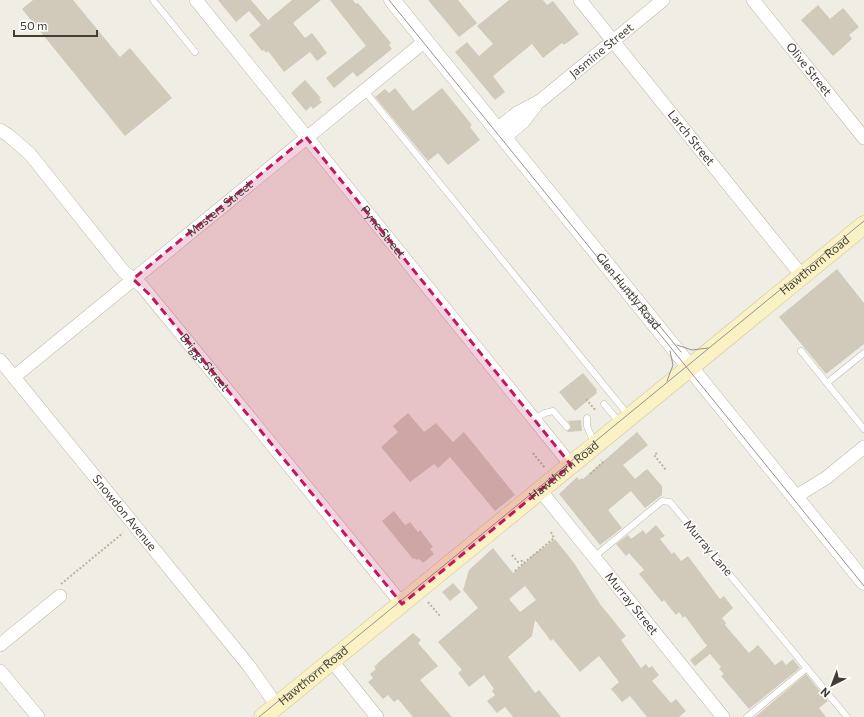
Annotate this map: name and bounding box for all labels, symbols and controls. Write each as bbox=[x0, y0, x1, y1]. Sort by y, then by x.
scale bar bbox=[14, 12, 97, 38]
text: 50 m bbox=[20, 18, 48, 32]
street label: Jasmine Street bbox=[566, 19, 636, 81]
street label: Olive Street bbox=[784, 39, 835, 98]
street label: Larch Street bbox=[665, 107, 718, 168]
street label: Masters Street bbox=[184, 177, 255, 239]
street label: Pyne Street bbox=[359, 202, 409, 260]
street label: Hawthorn Road bbox=[776, 232, 852, 297]
street label: Glen Huntly Road bbox=[594, 249, 664, 332]
street label: Briggs Street bbox=[178, 330, 233, 394]
street label: Hawthorn Road bbox=[526, 437, 601, 502]
street label: Snowdon Avenue bbox=[90, 471, 160, 553]
street label: Murray Lane bbox=[681, 517, 736, 578]
street label: Murray Street bbox=[603, 569, 662, 637]
street label: Hawthorn Road bbox=[275, 642, 350, 708]
north arrow bbox=[812, 665, 852, 705]
text: N bbox=[818, 685, 832, 700]

